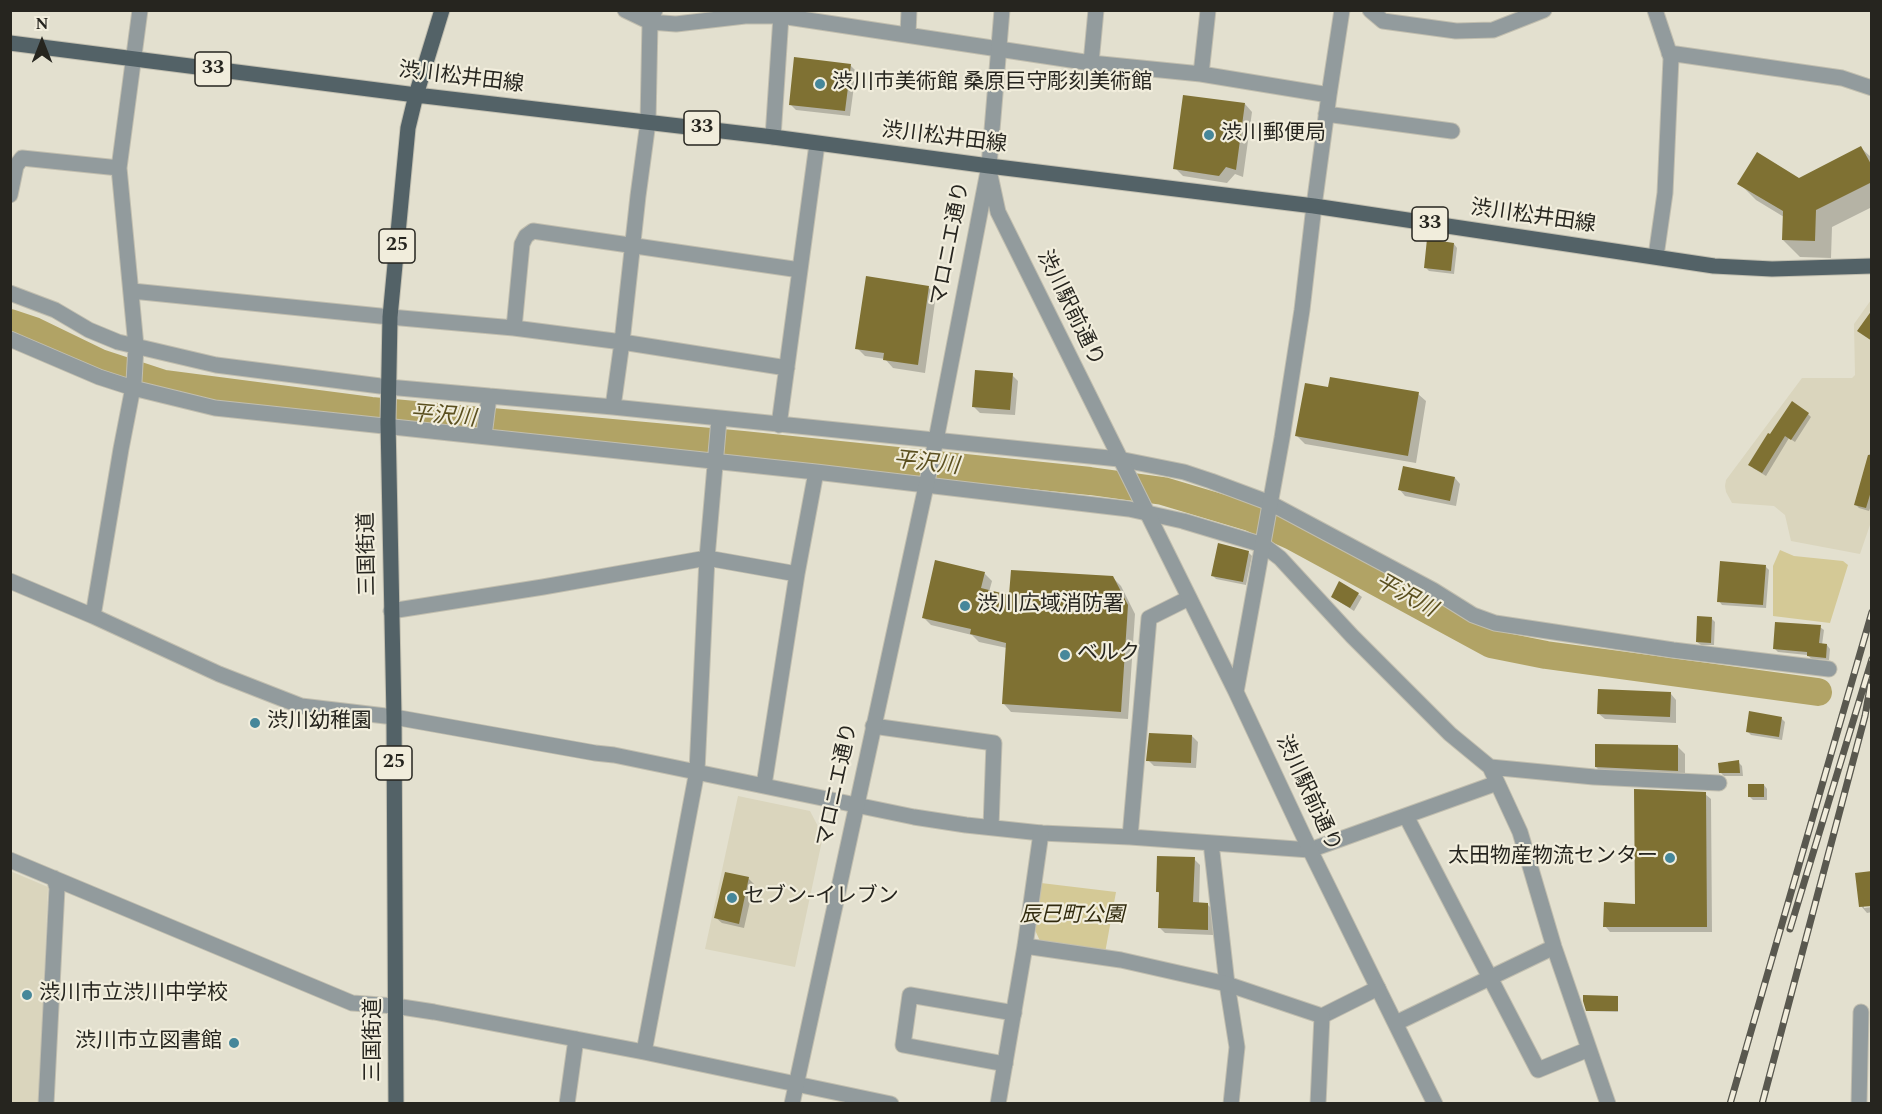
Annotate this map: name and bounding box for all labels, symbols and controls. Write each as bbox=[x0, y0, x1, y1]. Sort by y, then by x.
north arrow bbox=[12, 12, 72, 72]
text: N bbox=[35, 12, 49, 36]
road number: 33 bbox=[195, 52, 231, 86]
street label: 渋川松井田線 bbox=[397, 59, 525, 99]
place label: 渋川市美術館 桑原巨守彫刻美術館 bbox=[832, 71, 1152, 97]
marker: 渋川市美術館 桑原巨守彫刻美術館 bbox=[813, 77, 827, 91]
road number: 33 bbox=[684, 111, 720, 145]
street label: 渋川松井田線 bbox=[880, 119, 1008, 159]
place label: 渋川郵便局 bbox=[1221, 122, 1326, 148]
marker: 渋川郵便局 bbox=[1202, 128, 1216, 142]
street label: マロニエ通り bbox=[928, 180, 976, 308]
street label: 渋川松井田線 bbox=[1469, 197, 1597, 239]
road number: 33 bbox=[1412, 207, 1448, 241]
road number: 25 bbox=[379, 229, 415, 263]
street label: 渋川駅前通り bbox=[1030, 247, 1108, 371]
water label: 平沢川 bbox=[409, 402, 477, 434]
water label: 平沢川 bbox=[892, 448, 960, 482]
street label: 三国街道 bbox=[356, 512, 382, 596]
water label: 平沢川 bbox=[1370, 569, 1440, 625]
place label: 渋川広域消防署 bbox=[977, 593, 1124, 619]
marker: 渋川広域消防署 bbox=[958, 599, 972, 613]
place label: ベルク bbox=[1077, 642, 1140, 668]
marker: ベルク bbox=[1058, 648, 1072, 662]
place label: 渋川幼稚園 bbox=[267, 710, 372, 736]
marker: 渋川幼稚園 bbox=[248, 716, 262, 730]
street label: マロニエ通り bbox=[814, 721, 864, 849]
street label: 渋川駅前通り bbox=[1269, 732, 1345, 856]
road number: 25 bbox=[376, 746, 412, 780]
place label: 太田物産物流センター bbox=[1448, 845, 1658, 871]
marker: 太田物産物流センター bbox=[1663, 851, 1677, 865]
place label: セブン-イレブン bbox=[744, 885, 899, 911]
marker: セブン-イレブン bbox=[725, 891, 739, 905]
park label: 辰巳町公園 bbox=[1020, 904, 1124, 930]
place label: 渋川市立渋川中学校 bbox=[39, 982, 228, 1008]
marker: 渋川市立渋川中学校 bbox=[20, 988, 34, 1002]
street label: 三国街道 bbox=[362, 998, 388, 1082]
place label: 渋川市立図書館 bbox=[75, 1030, 222, 1056]
marker: 渋川市立図書館 bbox=[227, 1036, 241, 1050]

